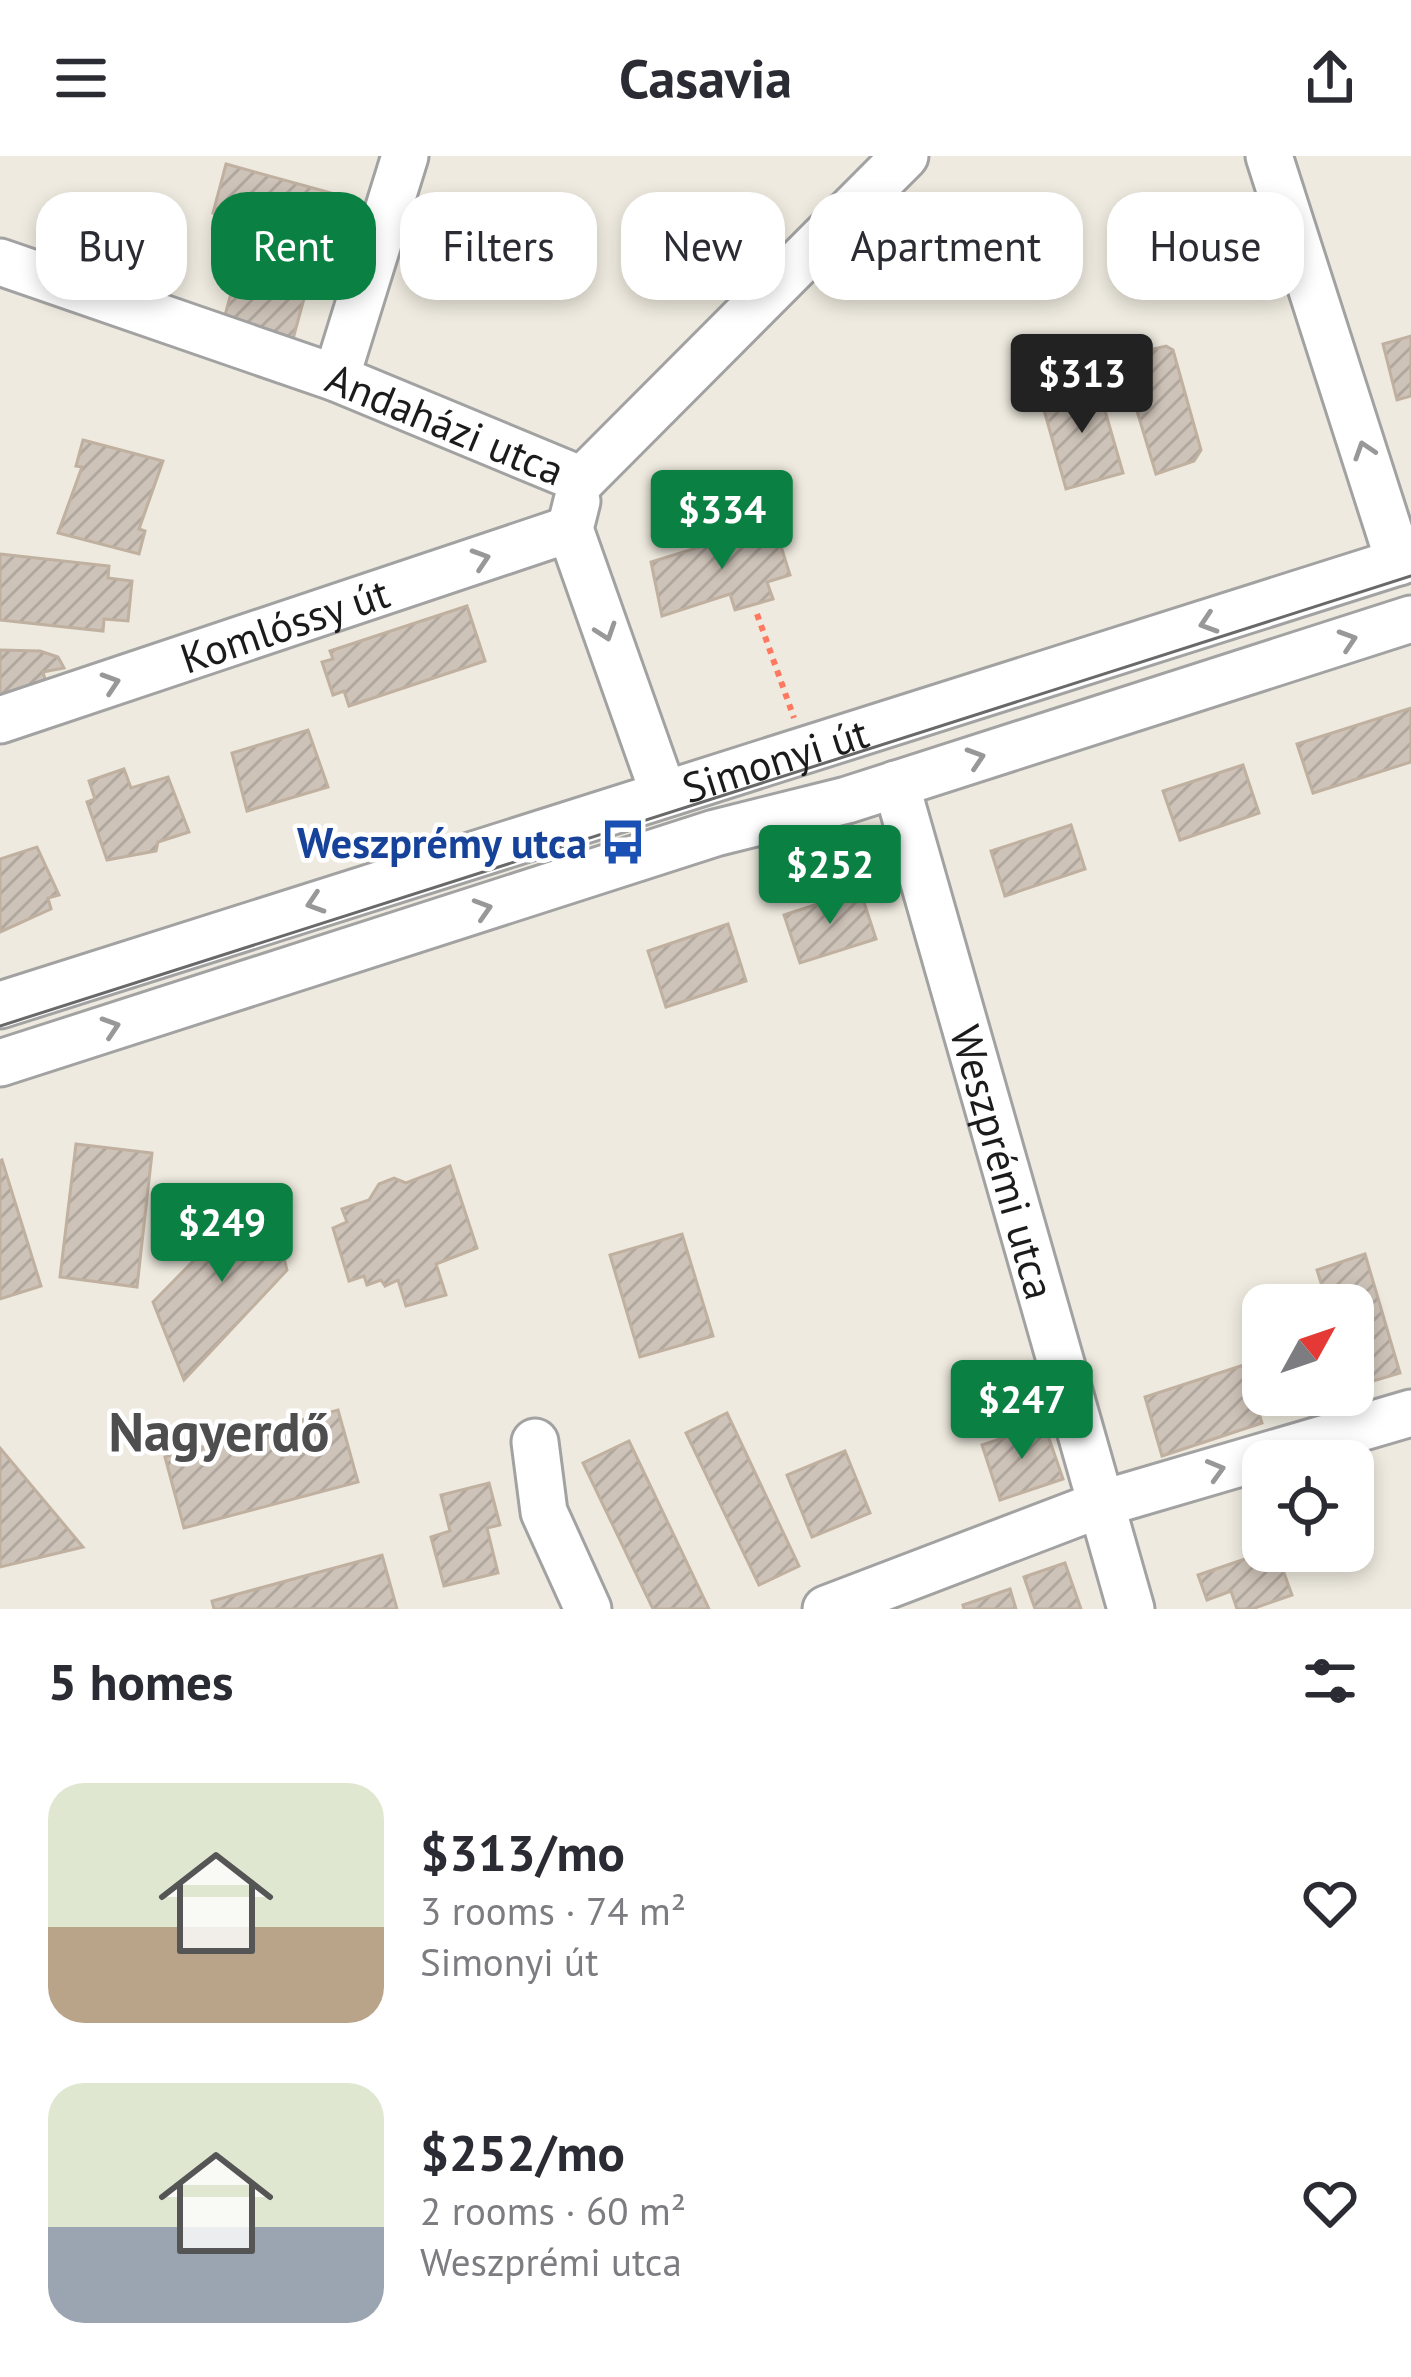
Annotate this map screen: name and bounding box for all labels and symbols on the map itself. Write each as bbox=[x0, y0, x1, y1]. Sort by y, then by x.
pin: $313 bbox=[1011, 334, 1153, 436]
street label: Andaházi utca bbox=[318, 350, 573, 497]
one-way arrow bbox=[1353, 440, 1378, 461]
pin: $334 bbox=[651, 470, 793, 572]
one-way arrow bbox=[470, 549, 491, 574]
street label: Komlóssy út bbox=[173, 564, 396, 685]
one-way arrow bbox=[1198, 608, 1219, 633]
one-way arrow bbox=[592, 620, 616, 641]
one-way arrow bbox=[1337, 629, 1358, 654]
one-way arrow bbox=[100, 672, 121, 697]
street label: Simonyi út bbox=[675, 704, 875, 815]
one-way arrow bbox=[965, 748, 986, 773]
place label: Weszprémy utca bbox=[297, 815, 587, 870]
bus stop icon: Weszprémy utca bbox=[598, 817, 648, 867]
pin: $252 bbox=[759, 825, 901, 927]
one-way arrow bbox=[305, 889, 326, 914]
one-way arrow bbox=[472, 898, 493, 923]
one-way arrow bbox=[100, 1016, 121, 1041]
street label: Weszprémi utca bbox=[939, 1019, 1069, 1305]
pin: $249 bbox=[151, 1183, 293, 1285]
north arrow bbox=[1242, 1284, 1374, 1416]
pin: $247 bbox=[951, 1360, 1093, 1462]
district label: Nagyerdő bbox=[108, 1396, 330, 1466]
one-way arrow bbox=[1205, 1460, 1226, 1485]

